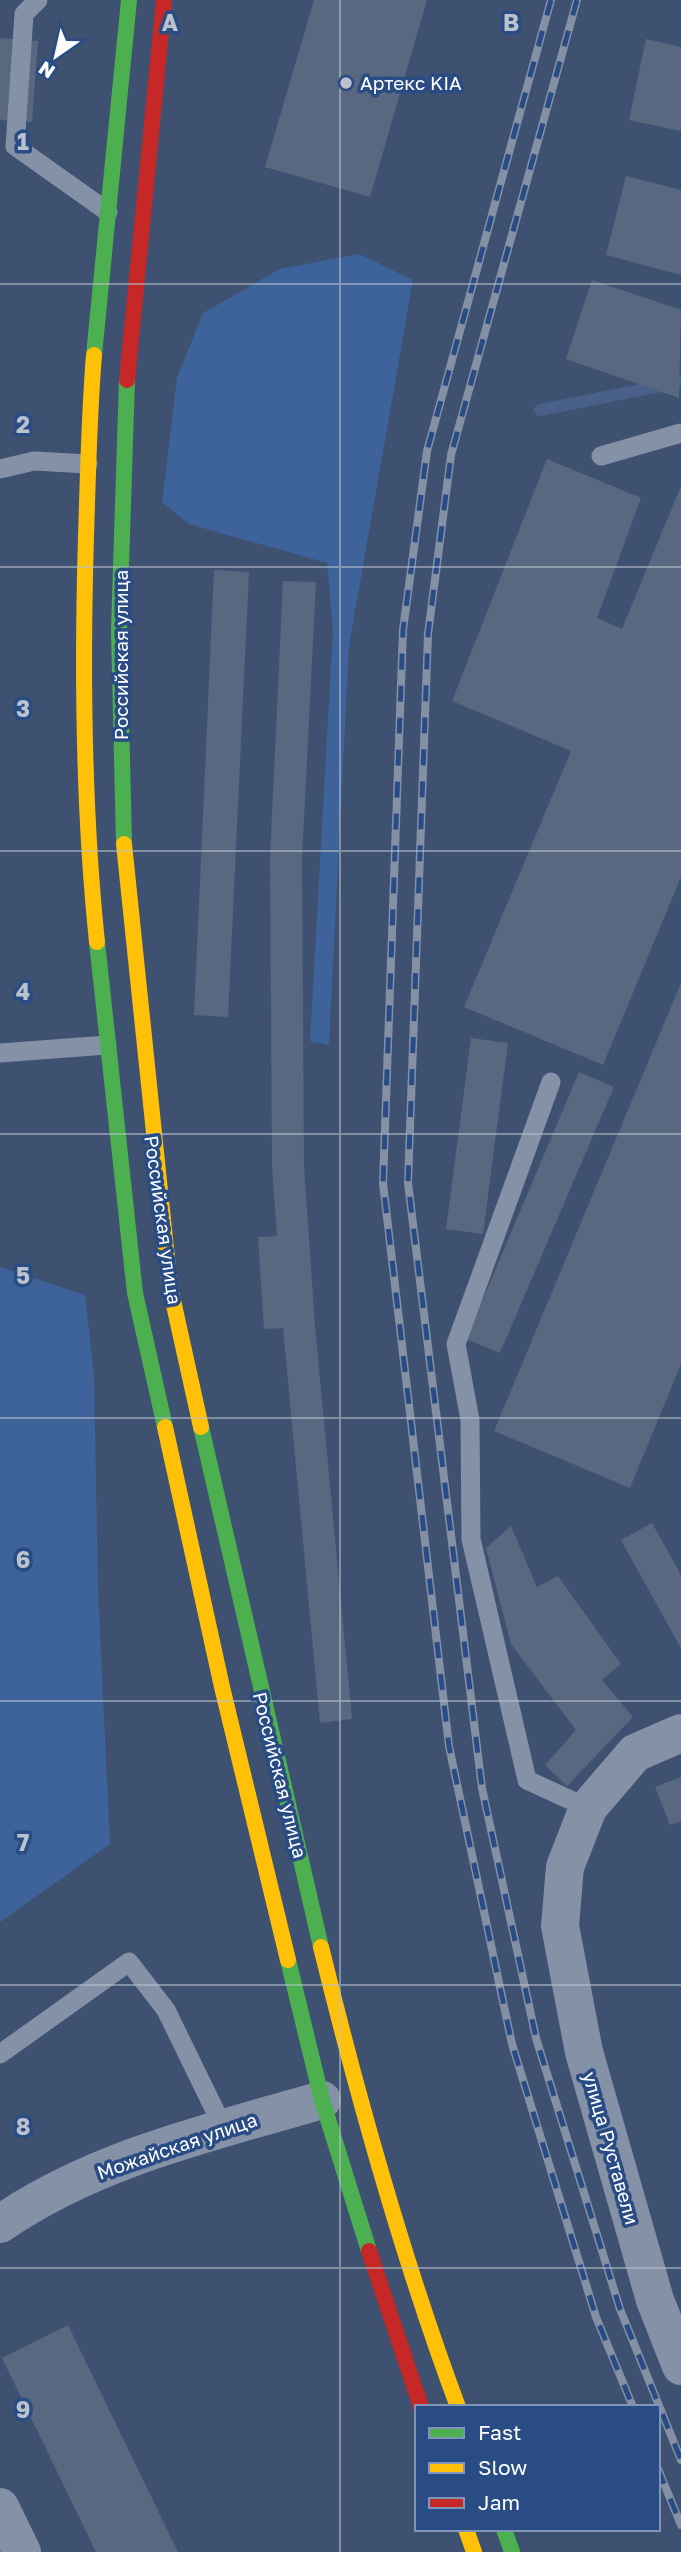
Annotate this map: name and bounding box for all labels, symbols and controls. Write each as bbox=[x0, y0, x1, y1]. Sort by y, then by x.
text: A bbox=[162, 8, 179, 36]
text: B bbox=[503, 8, 519, 36]
north arrow bbox=[21, 21, 91, 91]
text: N bbox=[34, 57, 59, 84]
place label: Артекс KIA bbox=[360, 71, 462, 94]
marker: Артекс KIA bbox=[338, 75, 354, 91]
text: 1 bbox=[17, 127, 29, 155]
text: 2 bbox=[16, 410, 30, 438]
street label: Российская улица bbox=[109, 570, 132, 740]
text: 3 bbox=[16, 694, 30, 722]
text: 4 bbox=[16, 977, 30, 1005]
street label: Российская улица bbox=[140, 1134, 187, 1306]
text: 5 bbox=[16, 1261, 30, 1289]
text: 6 bbox=[16, 1545, 30, 1573]
street label: Российская улица bbox=[249, 1689, 312, 1860]
text: 7 bbox=[17, 1828, 29, 1856]
street label: улица Руставели bbox=[579, 2069, 644, 2227]
street label: Можайская улица bbox=[94, 2107, 260, 2184]
text: 8 bbox=[16, 2112, 30, 2140]
text: 9 bbox=[16, 2395, 30, 2423]
legend bbox=[415, 2405, 660, 2531]
text: Fast bbox=[478, 2419, 521, 2445]
text: Slow bbox=[478, 2454, 527, 2480]
text: Jam bbox=[478, 2489, 520, 2515]

